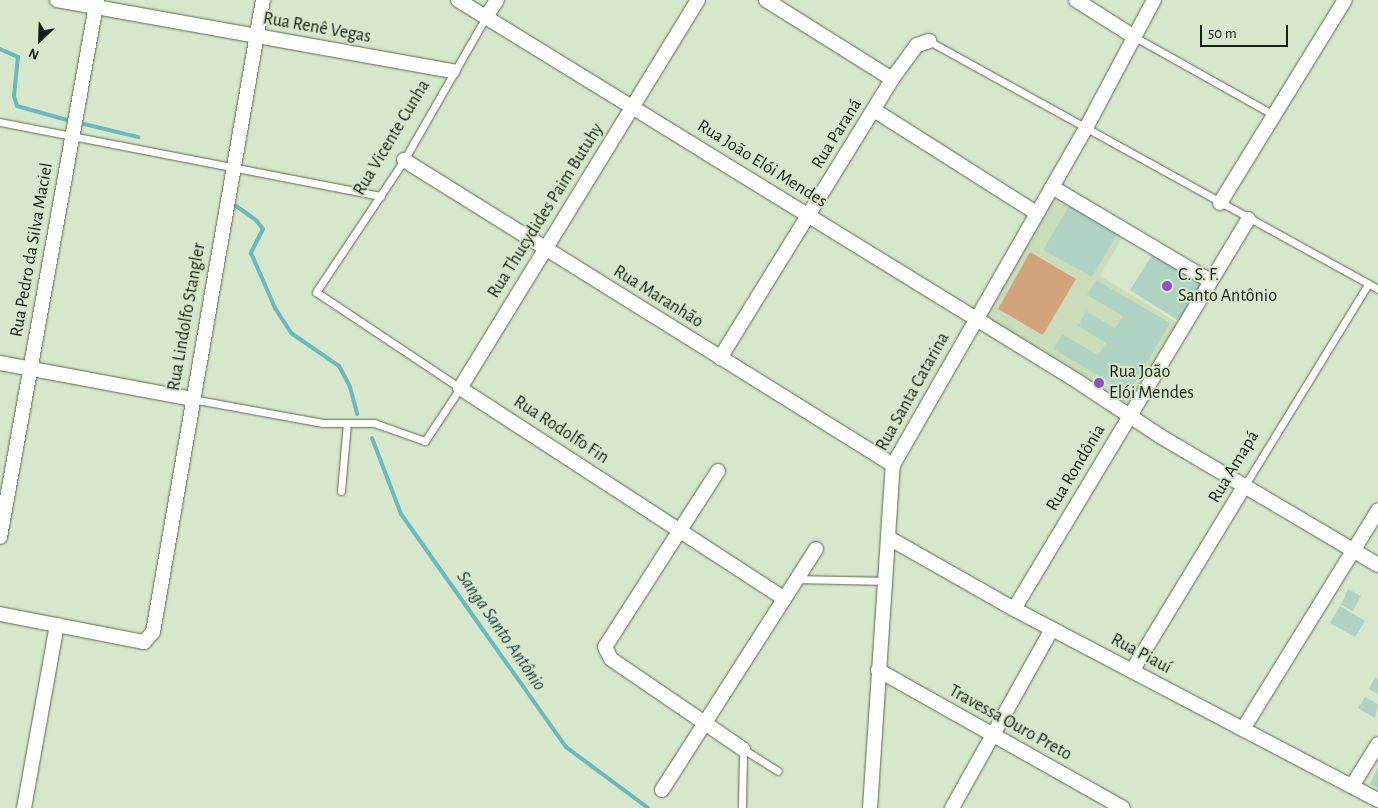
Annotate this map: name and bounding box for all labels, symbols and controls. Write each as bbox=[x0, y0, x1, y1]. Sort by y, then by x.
street label: Rua Renê Vegas bbox=[261, 8, 373, 48]
north arrow bbox=[15, 15, 65, 65]
scale bar bbox=[1203, 15, 1290, 47]
text: 50 m bbox=[1208, 26, 1237, 41]
text: N bbox=[27, 45, 41, 62]
street label: Rua Vicente Cunha bbox=[349, 76, 435, 200]
street label: Rua Paraná bbox=[807, 95, 867, 173]
street label: Rua João Elói Mendes bbox=[693, 115, 831, 213]
street label: Rua Thucydides Paim Butuhy bbox=[483, 120, 609, 302]
street label: Rua Pedro da Silva Maciel bbox=[6, 161, 58, 339]
street label: Rua Lindolfo Stangler bbox=[163, 241, 211, 393]
street label: Rua Maranhão bbox=[609, 261, 707, 333]
place label: C. S. F. Santo Antônio bbox=[1178, 265, 1277, 308]
marker: C. S. F. Santo Antônio bbox=[1160, 279, 1174, 293]
street label: Rua Santa Catarina bbox=[872, 329, 954, 455]
place label: Rua João Elói Mendes bbox=[1109, 362, 1194, 404]
marker: Rua João Elói Mendes bbox=[1093, 377, 1105, 389]
street label: Rua Rodolfo Fin bbox=[509, 391, 613, 469]
street label: Rua Rondônia bbox=[1042, 421, 1110, 515]
street label: Rua Amapá bbox=[1204, 427, 1264, 507]
water label: Sanga Santo Antônio bbox=[451, 567, 551, 695]
street label: Rua Piauí bbox=[1107, 629, 1175, 679]
street label: Travessa Ouro Preto bbox=[945, 680, 1075, 766]

